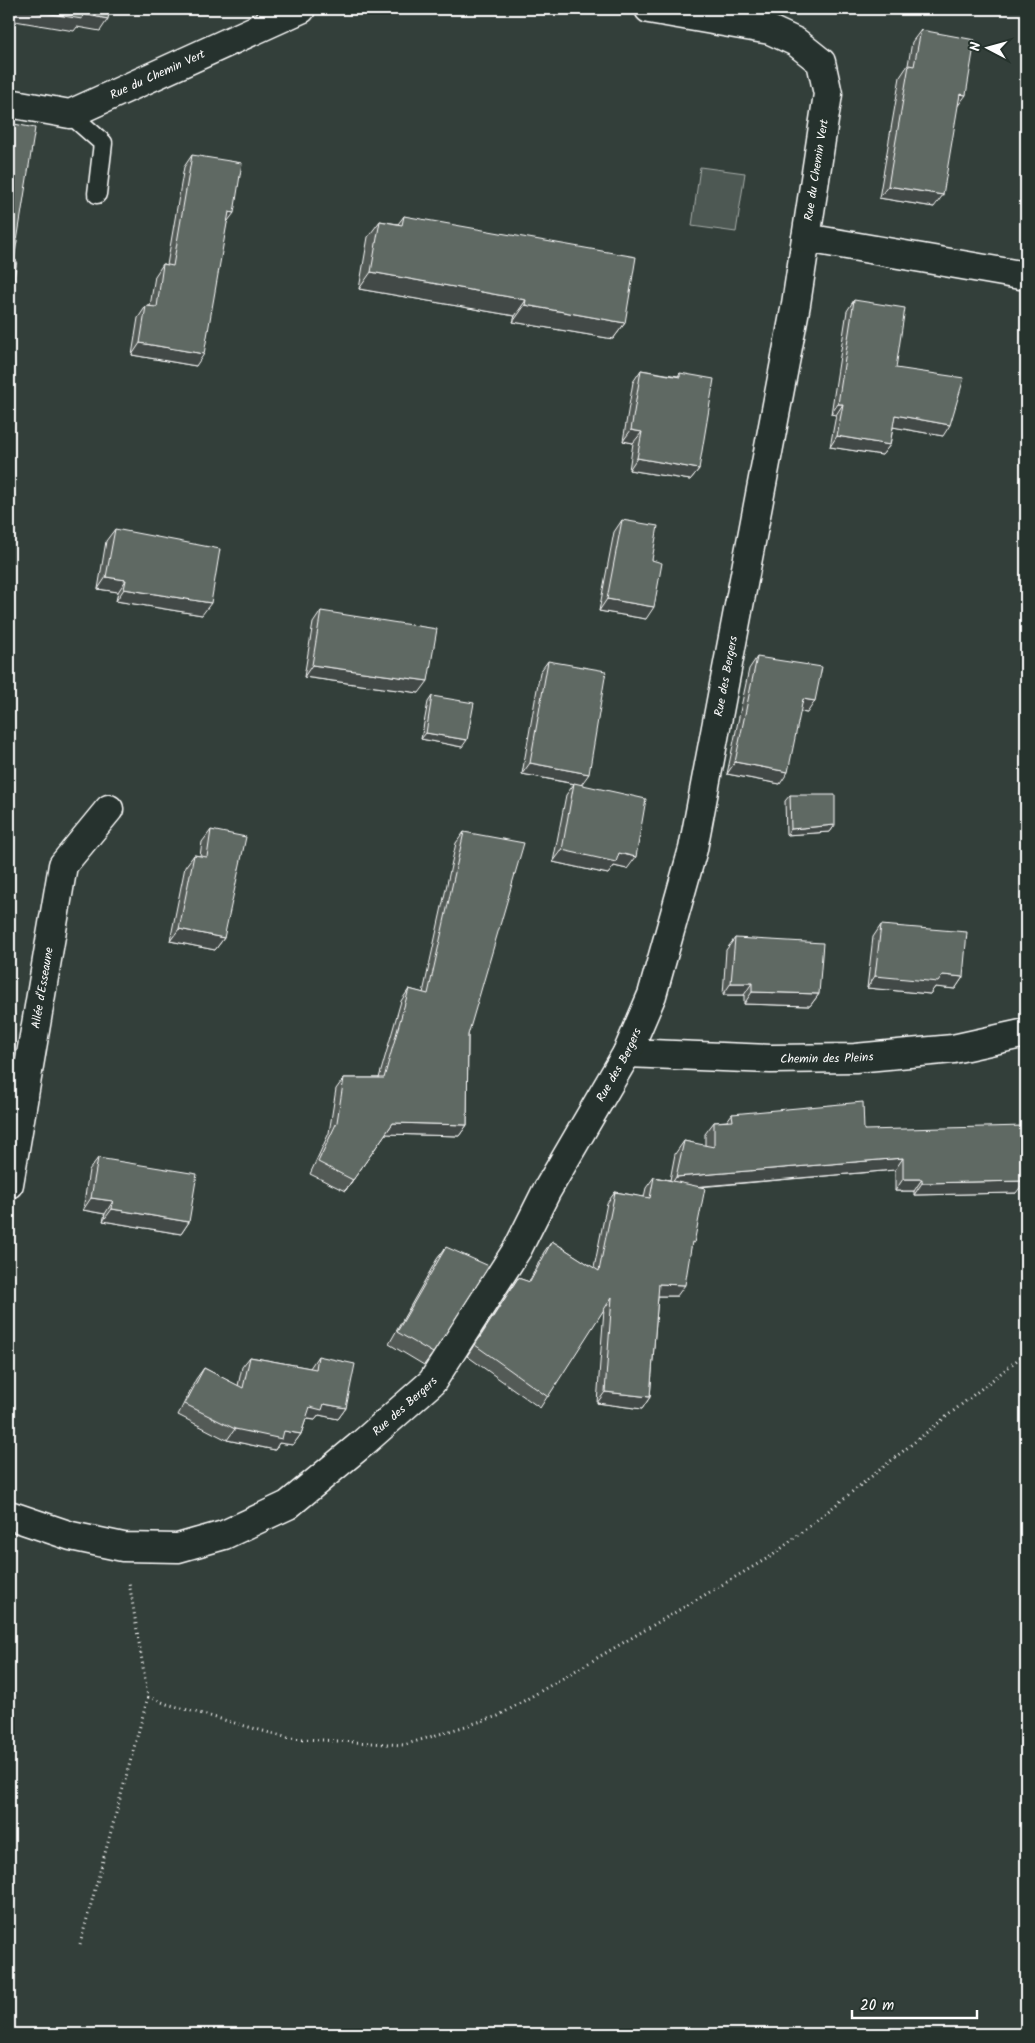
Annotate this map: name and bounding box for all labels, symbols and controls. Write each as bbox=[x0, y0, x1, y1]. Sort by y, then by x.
north arrow bbox=[962, 22, 1012, 72]
text: N bbox=[965, 41, 987, 52]
street label: Rue du Chemin Vert bbox=[107, 45, 209, 105]
street label: Rue du Chemin Vert bbox=[799, 118, 834, 222]
street label: Rue des Bergers bbox=[709, 634, 743, 718]
street label: Allée d'Esseaune bbox=[26, 945, 59, 1030]
street label: Rue des Bergers bbox=[592, 1025, 647, 1106]
street label: Chemin des Pleins bbox=[780, 1047, 874, 1069]
street label: Rue des Bergers bbox=[368, 1374, 443, 1441]
scale bar bbox=[852, 1988, 978, 2020]
text: 20 m bbox=[860, 1994, 894, 2018]

